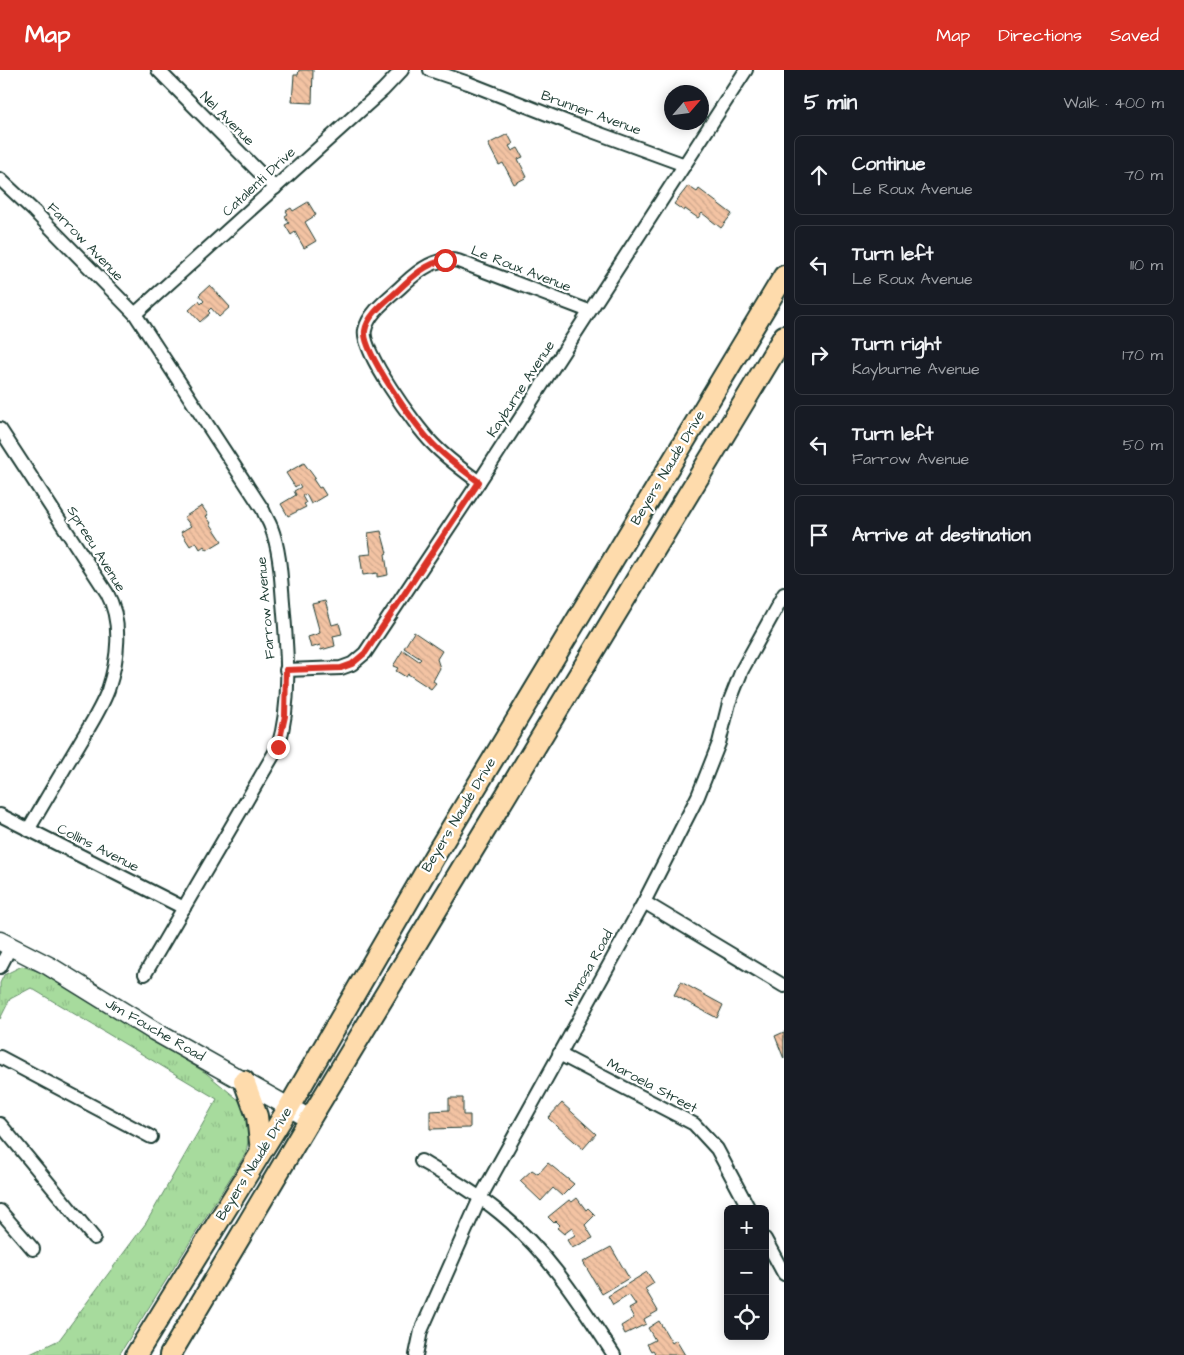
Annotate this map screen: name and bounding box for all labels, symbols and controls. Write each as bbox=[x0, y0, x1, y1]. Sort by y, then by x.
text: Map bbox=[25, 18, 70, 52]
text: Map bbox=[936, 23, 970, 48]
text: Directions bbox=[998, 23, 1082, 48]
text: Saved bbox=[1110, 23, 1159, 48]
north arrow bbox=[664, 85, 709, 130]
street label: Brunner Avenue bbox=[538, 86, 644, 141]
street label: Nel Avenue bbox=[195, 87, 259, 151]
text: 5 min bbox=[804, 88, 857, 117]
text: Walk · 400 m bbox=[1063, 92, 1164, 114]
street label: Catalenti Drive bbox=[218, 142, 300, 221]
text: Continue bbox=[852, 151, 926, 178]
icon: ahead bbox=[805, 161, 833, 189]
text: 70 m bbox=[1124, 164, 1163, 186]
text: Le Roux Avenue bbox=[852, 178, 973, 200]
street label: Farrow Avenue bbox=[42, 198, 128, 286]
street label: Le Roux Avenue bbox=[468, 241, 574, 297]
text: Turn left bbox=[852, 241, 933, 268]
route start bbox=[434, 249, 457, 272]
icon: left bbox=[805, 251, 833, 279]
text: 110 m bbox=[1130, 254, 1163, 276]
text: Le Roux Avenue bbox=[852, 268, 973, 290]
text: Turn right bbox=[852, 331, 941, 358]
street label: Kayburne Avenue bbox=[482, 336, 560, 441]
icon: right bbox=[805, 341, 833, 369]
text: 170 m bbox=[1122, 344, 1163, 366]
text: Kayburne Avenue bbox=[852, 358, 980, 380]
street label: Beyers Naudé Drive bbox=[626, 407, 710, 529]
text: Turn left bbox=[852, 421, 933, 448]
icon: left bbox=[805, 431, 833, 459]
text: 50 m bbox=[1123, 434, 1163, 456]
text: Farrow Avenue bbox=[852, 448, 969, 470]
street label: Spreeu Avenue bbox=[62, 502, 131, 596]
icon: arrive bbox=[805, 521, 833, 549]
text: Arrive at destination bbox=[852, 522, 1031, 549]
street label: Farrow Avenue bbox=[252, 556, 280, 660]
route end bbox=[267, 736, 290, 759]
street label: Beyers Naudé Drive bbox=[417, 754, 501, 876]
street label: Collins Avenue bbox=[54, 819, 143, 877]
street label: Mimosa Road bbox=[560, 926, 618, 1010]
street label: Jim Fouche Road bbox=[102, 993, 208, 1067]
street label: Maroela Street bbox=[603, 1054, 701, 1118]
street label: Beyers Naudé Drive bbox=[211, 1103, 297, 1225]
map controls bbox=[724, 1205, 769, 1340]
button: + bbox=[724, 1205, 769, 1250]
button: − bbox=[724, 1250, 769, 1295]
button: locate bbox=[724, 1295, 769, 1340]

